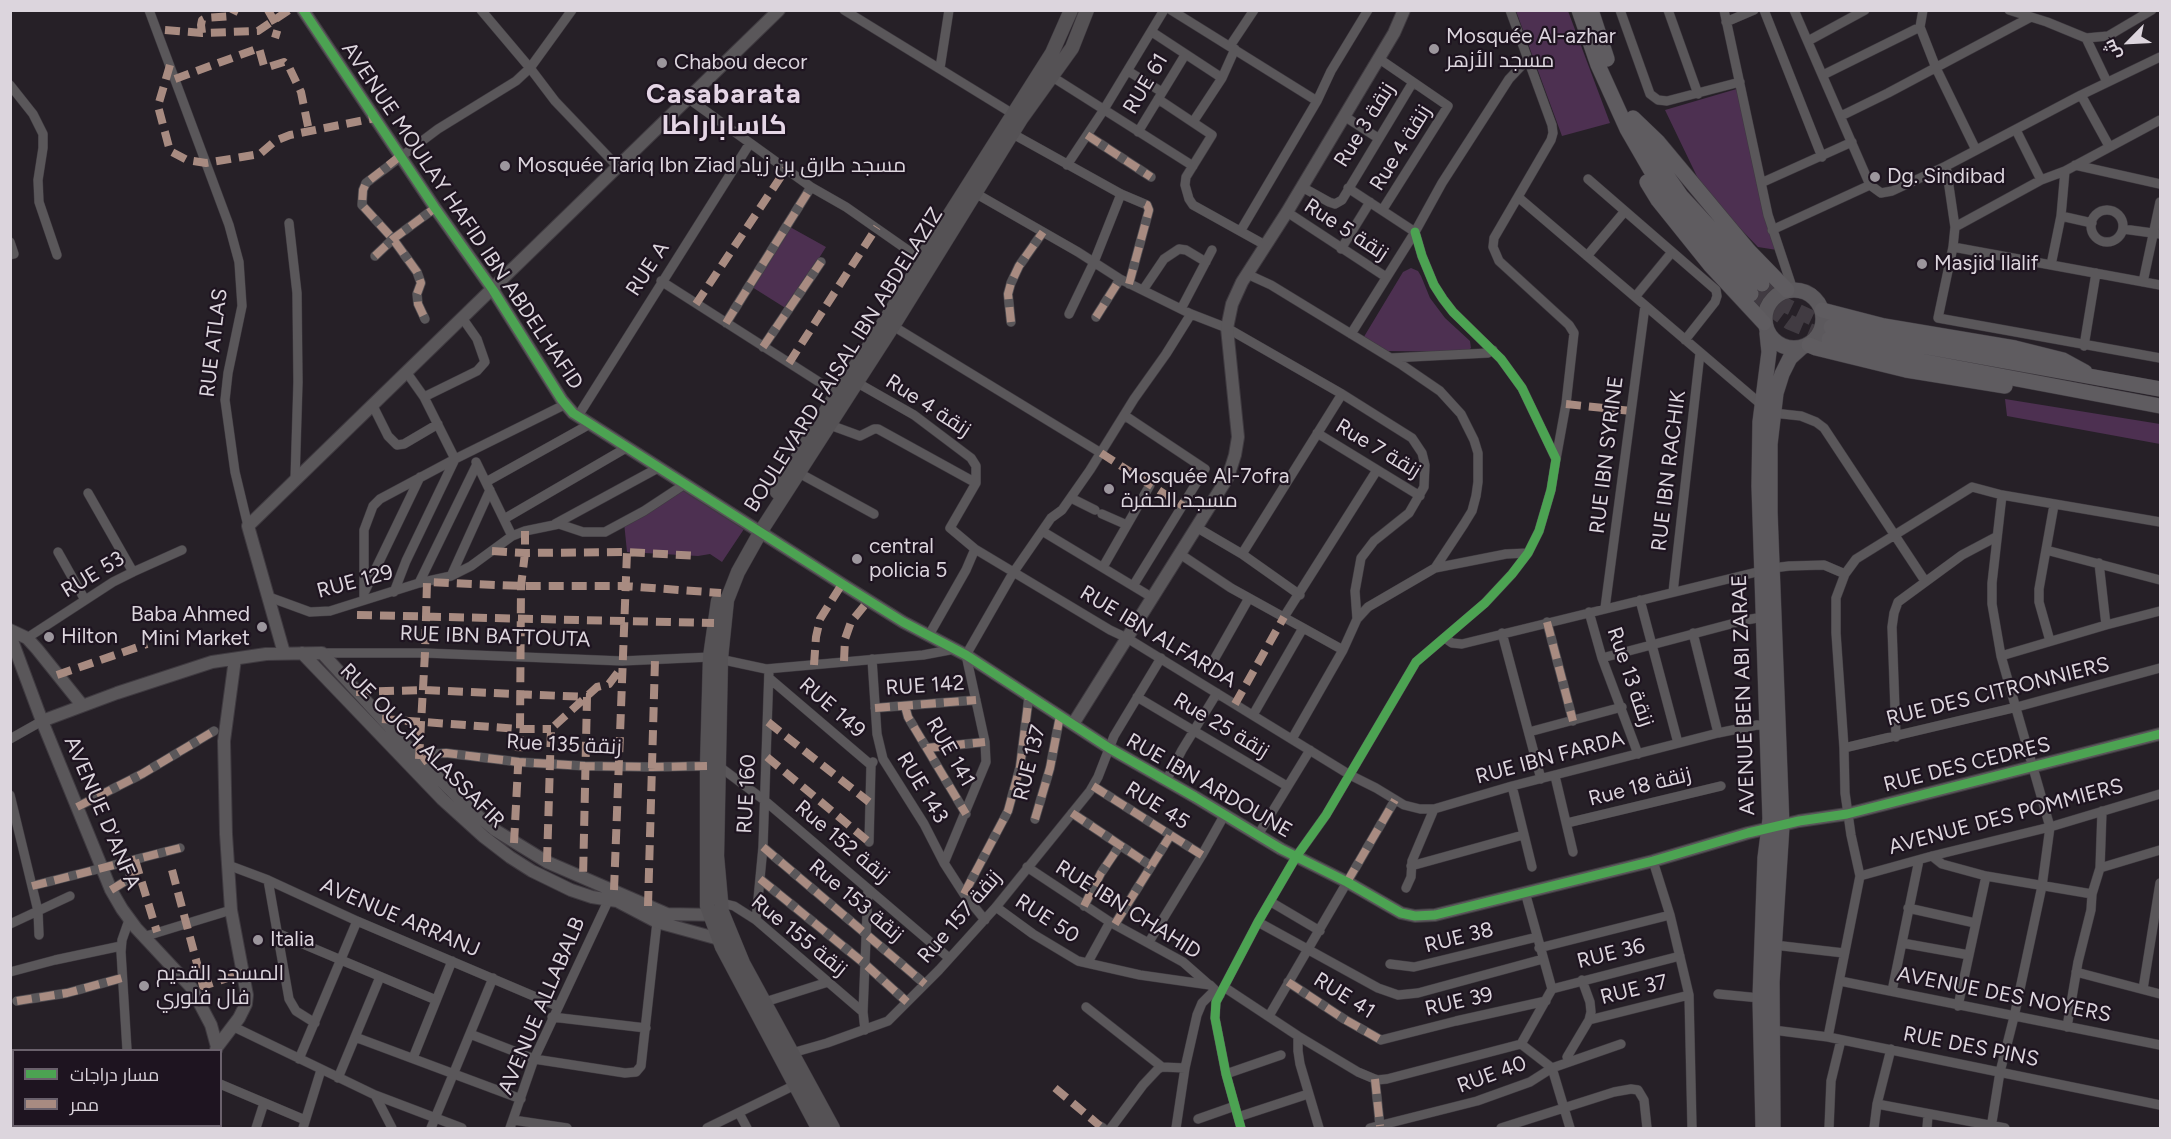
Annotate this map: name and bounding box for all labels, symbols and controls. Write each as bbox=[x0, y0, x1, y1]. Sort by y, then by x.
north arrow bbox=[2099, 12, 2159, 72]
place label: Mosquée Al-azhar مسجد الأزهر bbox=[1446, 24, 1616, 74]
text: ش bbox=[2099, 36, 2125, 63]
street label: AVENUE MOULAY HAFID IBN ABDELHAFID bbox=[336, 37, 588, 395]
marker: Mosquée Al-azhar مسجد الأزهر bbox=[1427, 42, 1441, 56]
street label: RUE 61 bbox=[1118, 49, 1174, 119]
place label: Chabou decor bbox=[674, 50, 807, 76]
marker: Chabou decor bbox=[655, 56, 669, 70]
street label: Rue 3 زنقة bbox=[1329, 78, 1401, 172]
district label: Casabarata كاساباراطا bbox=[646, 79, 802, 142]
street label: Rue 4 زنقة bbox=[1365, 100, 1437, 196]
place label: Mosquée Tariq Ibn Ziad مسجد طارق بن زياد bbox=[517, 153, 906, 179]
marker: Mosquée Tariq Ibn Ziad مسجد طارق بن زياد bbox=[498, 159, 512, 173]
place label: Dg. Sindibad bbox=[1887, 164, 2005, 190]
marker: Dg. Sindibad bbox=[1868, 170, 1882, 184]
street label: Rue 5 زنقة bbox=[1299, 193, 1393, 267]
street label: BOULEVARD FAISAL IBN ABDELAZIZ bbox=[739, 203, 949, 517]
street label: RUE A bbox=[621, 237, 675, 301]
place label: Masjid Ilalif bbox=[1934, 251, 2039, 277]
marker: Masjid Ilalif bbox=[1915, 257, 1929, 271]
street label: RUE ATLAS bbox=[195, 287, 233, 399]
street label: Rue 4 زنقة bbox=[881, 369, 975, 443]
street label: RUE IBN SYRINE bbox=[1585, 375, 1629, 535]
street label: RUE IBN RACHIK bbox=[1647, 389, 1691, 553]
street label: Rue 7 زنقة bbox=[1331, 414, 1425, 484]
place label: Mosquée Al-7ofra مسجد الحفرة bbox=[1121, 464, 1289, 514]
marker: Mosquée Al-7ofra مسجد الحفرة bbox=[1102, 482, 1116, 496]
place label: central policia 5 bbox=[869, 534, 947, 584]
street label: RUE 53 bbox=[57, 546, 129, 604]
marker: central policia 5 bbox=[850, 552, 864, 566]
street label: RUE 129 bbox=[314, 560, 396, 604]
street label: AVENUE BEN ABI ZARAE bbox=[1727, 574, 1761, 816]
street label: RUE IBN ALFARDA bbox=[1075, 580, 1241, 694]
place label: Baba Ahmed Mini Market bbox=[131, 602, 250, 652]
marker: Baba Ahmed Mini Market bbox=[255, 620, 269, 634]
street label: RUE IBN BATTOUTA bbox=[399, 621, 591, 653]
place label: Hilton bbox=[61, 624, 118, 650]
street label: Rue 13 زنقة bbox=[1601, 624, 1659, 730]
marker: Hilton bbox=[42, 630, 56, 644]
street label: RUE DES CITRONNIERS bbox=[1884, 652, 2112, 732]
street label: RUE OUCH ALASSAFIR bbox=[334, 658, 510, 834]
street label: RUE 142 bbox=[885, 671, 965, 701]
street label: RUE 149 bbox=[794, 673, 870, 743]
street label: Rue 25 زنقة bbox=[1169, 688, 1273, 764]
street label: RUE 141 bbox=[920, 713, 980, 791]
street label: RUE 137 bbox=[1008, 723, 1052, 803]
street label: RUE IBN FARDA bbox=[1473, 726, 1627, 790]
street label: RUE IBN ARDOUNE bbox=[1122, 728, 1296, 844]
street label: Rue 135 زنقة bbox=[506, 729, 622, 761]
street label: RUE DES CEDRES bbox=[1881, 732, 2053, 798]
street label: AVENUE D'ANFA bbox=[58, 733, 146, 893]
street label: RUE 143 bbox=[891, 748, 953, 828]
street label: RUE 160 bbox=[732, 754, 762, 834]
street label: Rue 18 زنقة bbox=[1586, 762, 1694, 812]
street label: AVENUE DES POMMIERS bbox=[1886, 773, 2126, 861]
street label: RUE 45 bbox=[1120, 777, 1194, 835]
street label: Rue 152 زنقة bbox=[790, 795, 894, 889]
street label: Rue 153 زنقة bbox=[804, 854, 908, 948]
street label: RUE IBN CHAHID bbox=[1051, 855, 1205, 965]
street label: Rue 157 زنقة bbox=[913, 865, 1007, 969]
street label: AVENUE ARRANJ bbox=[316, 873, 484, 963]
street label: RUE 50 bbox=[1010, 889, 1084, 949]
street label: Rue 155 زنقة bbox=[746, 890, 852, 982]
street label: AVENUE ALLABALB bbox=[493, 914, 591, 1098]
street label: RUE 38 bbox=[1422, 917, 1496, 959]
place label: Italia bbox=[270, 927, 314, 953]
marker: Italia bbox=[251, 933, 265, 947]
street label: RUE 36 bbox=[1575, 933, 1647, 975]
place label: المسجد القديم فال فلوري bbox=[156, 961, 284, 1011]
street label: AVENUE DES NOYERS bbox=[1895, 962, 2113, 1028]
street label: RUE 41 bbox=[1309, 967, 1379, 1025]
street label: RUE 37 bbox=[1598, 970, 1670, 1010]
marker: المسجد القديم فال فلوري bbox=[137, 979, 151, 993]
street label: RUE 39 bbox=[1423, 982, 1495, 1022]
street label: RUE DES PINS bbox=[1901, 1022, 2041, 1072]
legend bbox=[12, 1049, 222, 1127]
street label: RUE 40 bbox=[1454, 1051, 1530, 1099]
text: مسار دراجات bbox=[70, 1064, 159, 1086]
text: ممر bbox=[70, 1094, 99, 1116]

